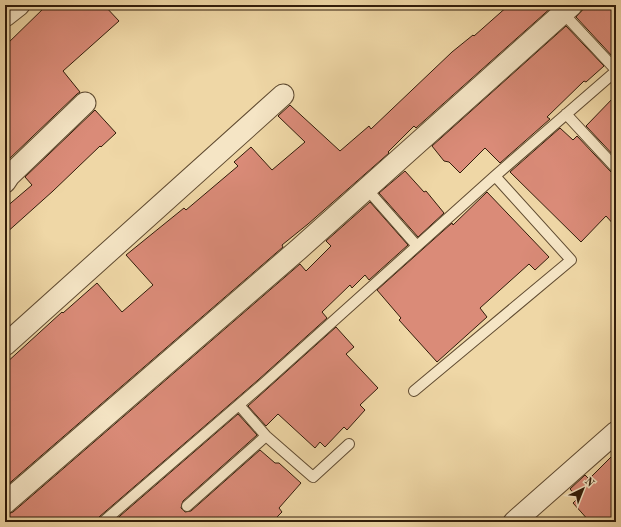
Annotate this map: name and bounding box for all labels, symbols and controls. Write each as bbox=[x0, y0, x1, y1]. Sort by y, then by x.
north arrow bbox=[563, 469, 603, 509]
text: N bbox=[582, 476, 596, 490]

